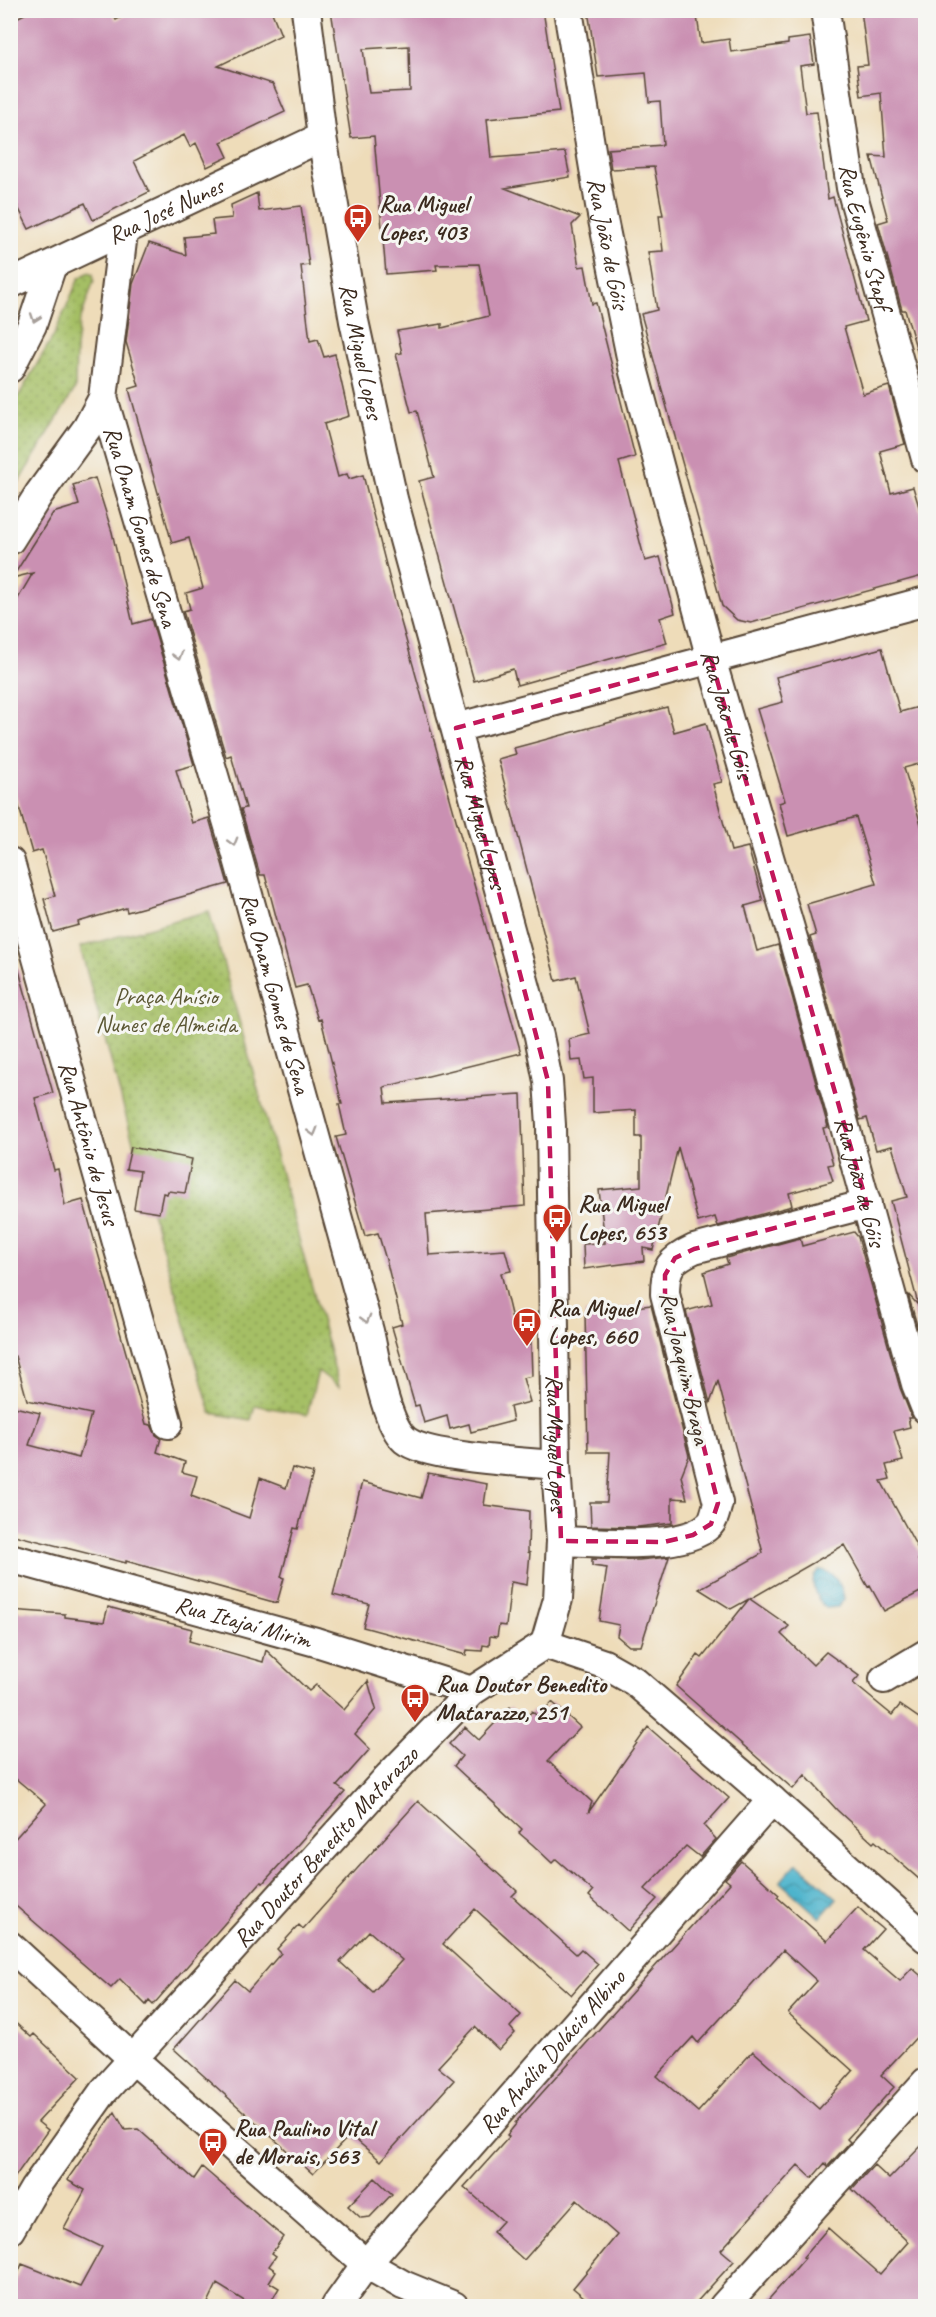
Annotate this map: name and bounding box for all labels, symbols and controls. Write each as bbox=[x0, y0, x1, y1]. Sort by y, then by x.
street label: Rua Eugênio Stapf bbox=[833, 162, 900, 318]
street label: Rua José Nunes bbox=[103, 170, 230, 251]
street label: Rua João de Góis bbox=[581, 176, 636, 315]
place label: Rua Miguel Lopes, 403 bbox=[379, 189, 473, 247]
bus stop icon: Rua Miguel Lopes, 403 bbox=[342, 202, 374, 244]
street label: Rua Miguel Lopes bbox=[333, 282, 391, 424]
one-way arrow bbox=[29, 312, 42, 323]
street label: Rua Onam Gomes de Sena bbox=[97, 423, 185, 632]
street label: Rua João de Góis bbox=[694, 647, 761, 785]
one-way arrow bbox=[171, 650, 183, 660]
street label: Rua Miguel Lopes bbox=[448, 752, 514, 895]
one-way arrow bbox=[226, 837, 239, 847]
street label: Rua Onam Gomes de Sena bbox=[233, 890, 318, 1099]
park label: Praça Anísio Nunes de Almeida bbox=[95, 981, 239, 1039]
street label: Rua Antônio de Jesus bbox=[52, 1058, 127, 1231]
street label: Rua João de Góis bbox=[828, 1114, 893, 1253]
one-way arrow bbox=[306, 1126, 318, 1137]
place label: Rua Miguel Lopes, 653 bbox=[578, 1189, 672, 1247]
bus stop icon: Rua Miguel Lopes, 653 bbox=[541, 1202, 573, 1244]
street label: Rua Joaquim Braga bbox=[653, 1289, 717, 1448]
place label: Rua Miguel Lopes, 660 bbox=[548, 1293, 642, 1351]
bus stop icon: Rua Miguel Lopes, 660 bbox=[511, 1306, 543, 1348]
one-way arrow bbox=[359, 1314, 371, 1324]
street label: Rua Miguel Lopes bbox=[540, 1375, 574, 1516]
street label: Rua Itajaí Mirim bbox=[172, 1589, 316, 1655]
place label: Rua Doutor Benedito Matarazzo, 251 bbox=[436, 1669, 608, 1727]
bus stop icon: Rua Doutor Benedito Matarazzo, 251 bbox=[399, 1682, 431, 1724]
street label: Rua Doutor Benedito Matarazzo bbox=[227, 1739, 426, 1953]
street label: Rua Anália Dolácio Albino bbox=[472, 1962, 633, 2140]
place label: Rua Paulino Vital de Morais, 563 bbox=[234, 2113, 378, 2171]
bus stop icon: Rua Paulino Vital de Morais, 563 bbox=[197, 2126, 229, 2168]

